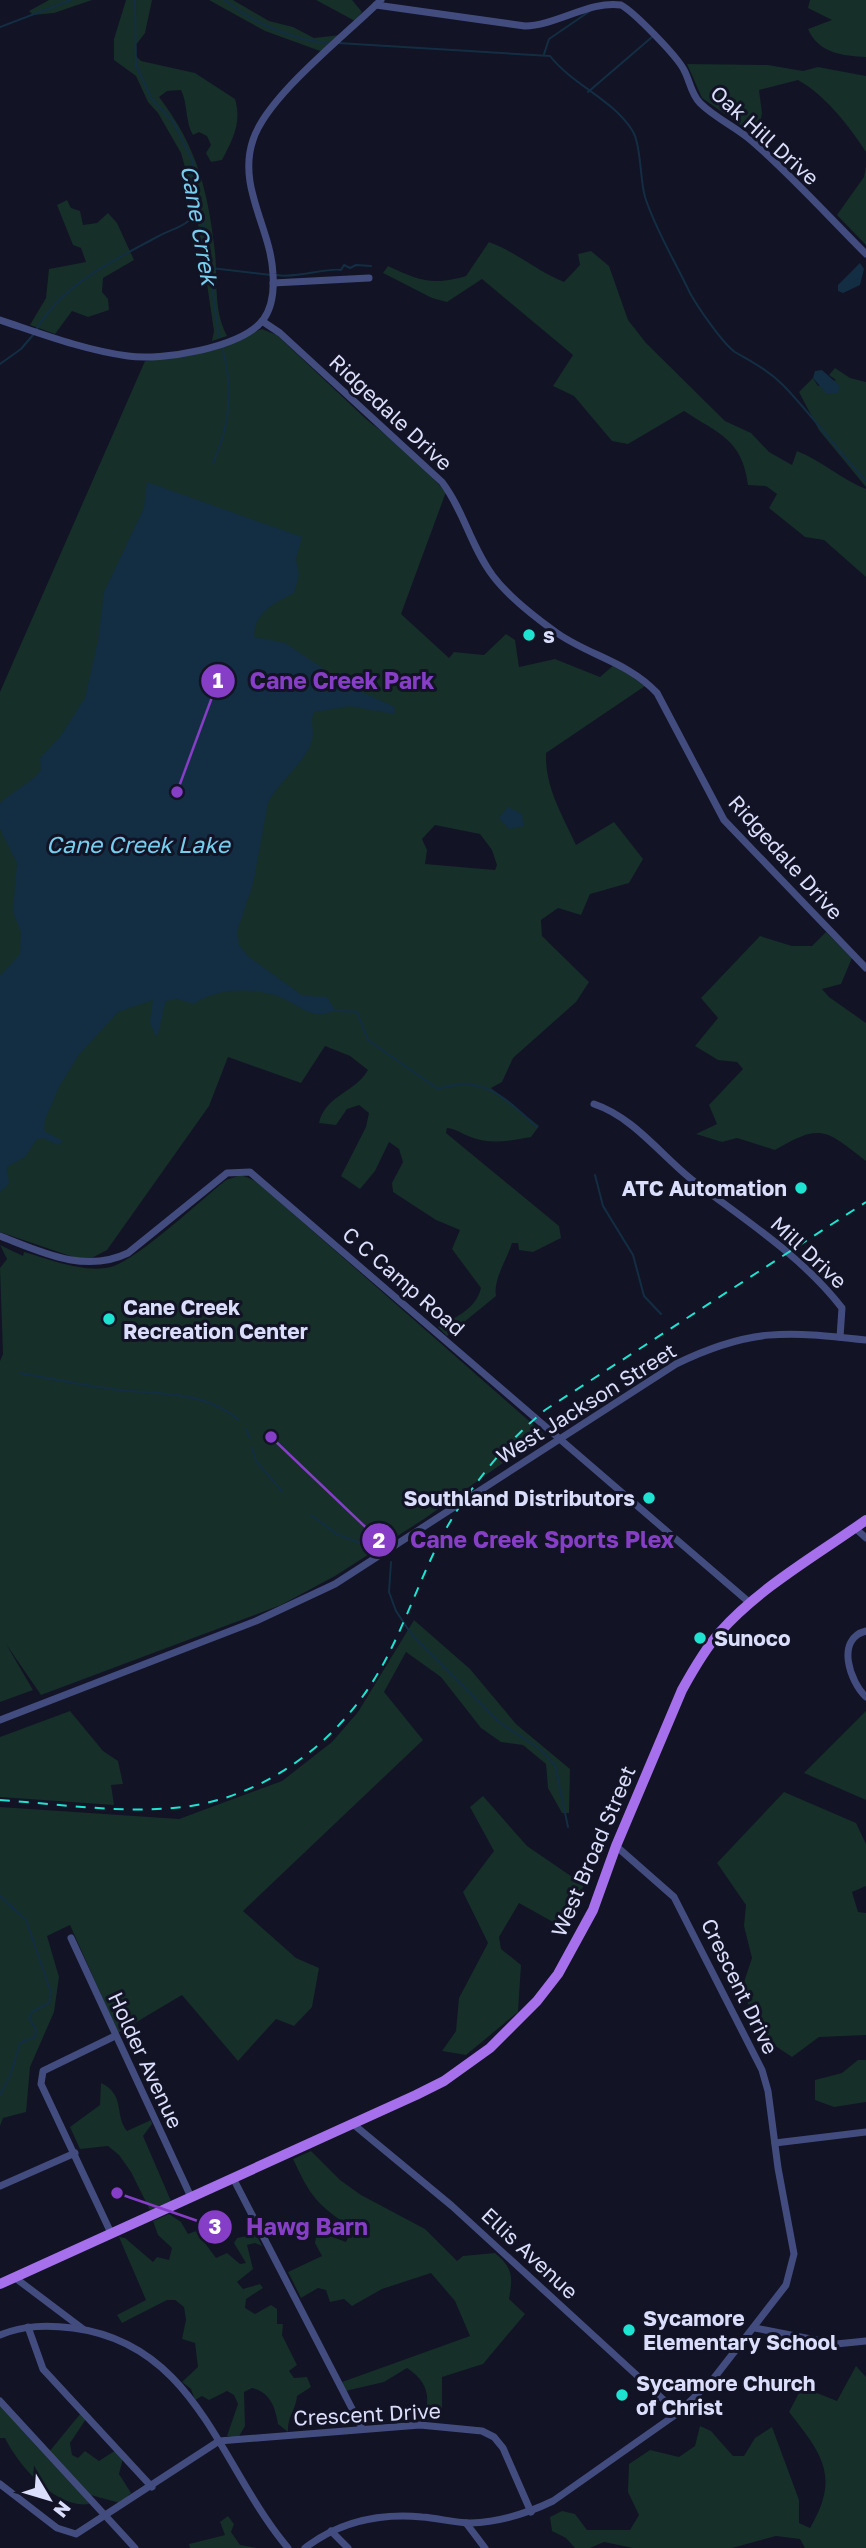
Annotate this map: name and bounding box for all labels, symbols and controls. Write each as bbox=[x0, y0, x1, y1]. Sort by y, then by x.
street label: Oak Hill Drive bbox=[705, 80, 825, 190]
water label: Cane Crrek bbox=[176, 163, 225, 289]
street label: Ridgedale Drive bbox=[324, 348, 458, 476]
place label: s bbox=[543, 622, 555, 648]
marker: s bbox=[521, 627, 537, 643]
callout: Cane Creek Park bbox=[201, 659, 449, 703]
text: Cane Creek Park bbox=[250, 666, 435, 694]
text: 1 bbox=[213, 667, 224, 693]
street label: Ridgedale Drive bbox=[723, 789, 849, 925]
water label: Cane Creek Lake bbox=[46, 830, 232, 858]
place label: ATC Automation bbox=[622, 1175, 787, 1201]
marker: ATC Automation bbox=[793, 1180, 809, 1196]
street label: Mill Drive bbox=[766, 1210, 852, 1294]
street label: C C Camp Road bbox=[338, 1221, 470, 1341]
place label: Cane Creek Recreation Center bbox=[123, 1294, 308, 1344]
marker: Cane Creek Recreation Center bbox=[101, 1311, 117, 1327]
street label: West Jackson Street bbox=[491, 1337, 681, 1469]
place label: Southland Distributors bbox=[404, 1485, 635, 1511]
marker: Southland Distributors bbox=[641, 1490, 657, 1506]
callout: Cane Creek Sports Plex bbox=[361, 1518, 688, 1562]
text: Cane Creek Sports Plex bbox=[410, 1525, 675, 1553]
text: 2 bbox=[373, 1527, 386, 1553]
place label: Sunoco bbox=[714, 1625, 791, 1651]
marker: Sunoco bbox=[692, 1630, 708, 1646]
street label: West Broad Street bbox=[545, 1762, 641, 1940]
street label: Crescent Drive bbox=[696, 1914, 784, 2058]
street label: Holder Avenue bbox=[103, 1988, 189, 2132]
street label: Ellis Avenue bbox=[476, 2202, 584, 2304]
callout: Hawg Barn bbox=[197, 2205, 382, 2249]
text: Hawg Barn bbox=[246, 2212, 368, 2240]
text: 3 bbox=[209, 2213, 221, 2239]
place label: Sycamore Elementary School bbox=[643, 2305, 837, 2355]
marker: Sycamore Elementary School bbox=[621, 2322, 637, 2338]
place label: Sycamore Church of Christ bbox=[636, 2370, 816, 2420]
marker: Sycamore Church of Christ bbox=[614, 2387, 630, 2403]
street label: Crescent Drive bbox=[293, 2397, 441, 2431]
north arrow bbox=[14, 2464, 84, 2534]
text: N bbox=[49, 2497, 76, 2523]

